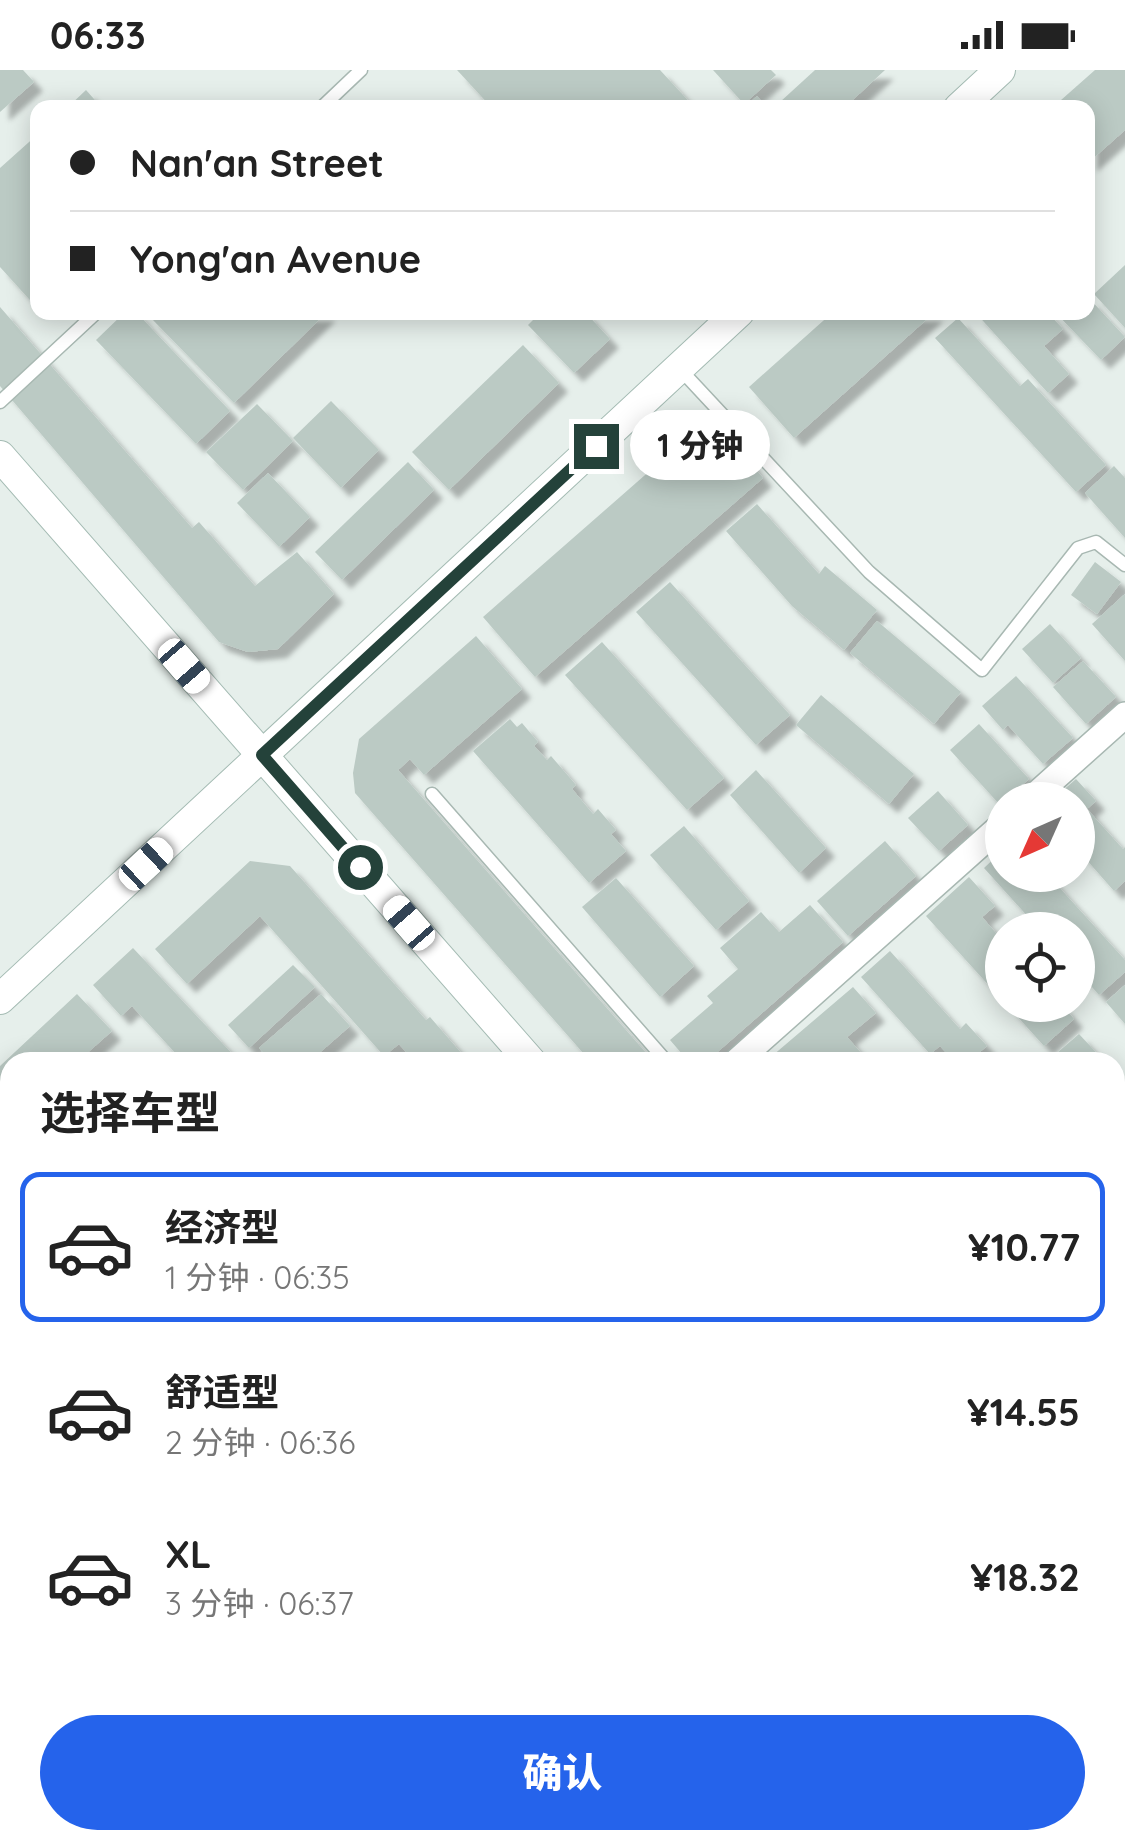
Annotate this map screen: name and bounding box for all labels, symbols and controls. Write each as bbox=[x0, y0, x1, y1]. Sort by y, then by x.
text: 06:33 bbox=[50, 11, 146, 59]
text: Nan'an Street bbox=[130, 139, 384, 187]
text: Yong'an Avenue bbox=[130, 235, 421, 283]
callout: 1 分钟 bbox=[631, 411, 771, 481]
route end bbox=[574, 424, 619, 469]
text: 1 分钟 bbox=[657, 425, 743, 465]
car bbox=[153, 634, 215, 698]
north arrow bbox=[985, 782, 1095, 892]
map controls bbox=[985, 782, 1095, 1022]
car bbox=[114, 833, 178, 895]
route start bbox=[338, 845, 383, 890]
car bbox=[378, 891, 440, 955]
button: locate bbox=[985, 912, 1095, 1022]
text: 选择车型 bbox=[40, 1084, 220, 1140]
icon: car bbox=[45, 1202, 135, 1292]
text: 经济型 bbox=[165, 1203, 279, 1251]
text: ¥10.77 bbox=[968, 1223, 1080, 1271]
text: 1 分钟 · 06:35 bbox=[165, 1257, 350, 1297]
icon: car bbox=[45, 1367, 135, 1457]
text: 舒适型 bbox=[165, 1368, 279, 1416]
text: ¥14.55 bbox=[967, 1388, 1080, 1436]
text: 2 分钟 · 06:36 bbox=[165, 1422, 355, 1462]
text: XL bbox=[165, 1530, 211, 1578]
icon: car bbox=[45, 1532, 135, 1622]
text: ¥18.32 bbox=[970, 1553, 1080, 1601]
text: 3 分钟 · 06:37 bbox=[165, 1583, 354, 1623]
button: 确认 bbox=[40, 1715, 1085, 1830]

